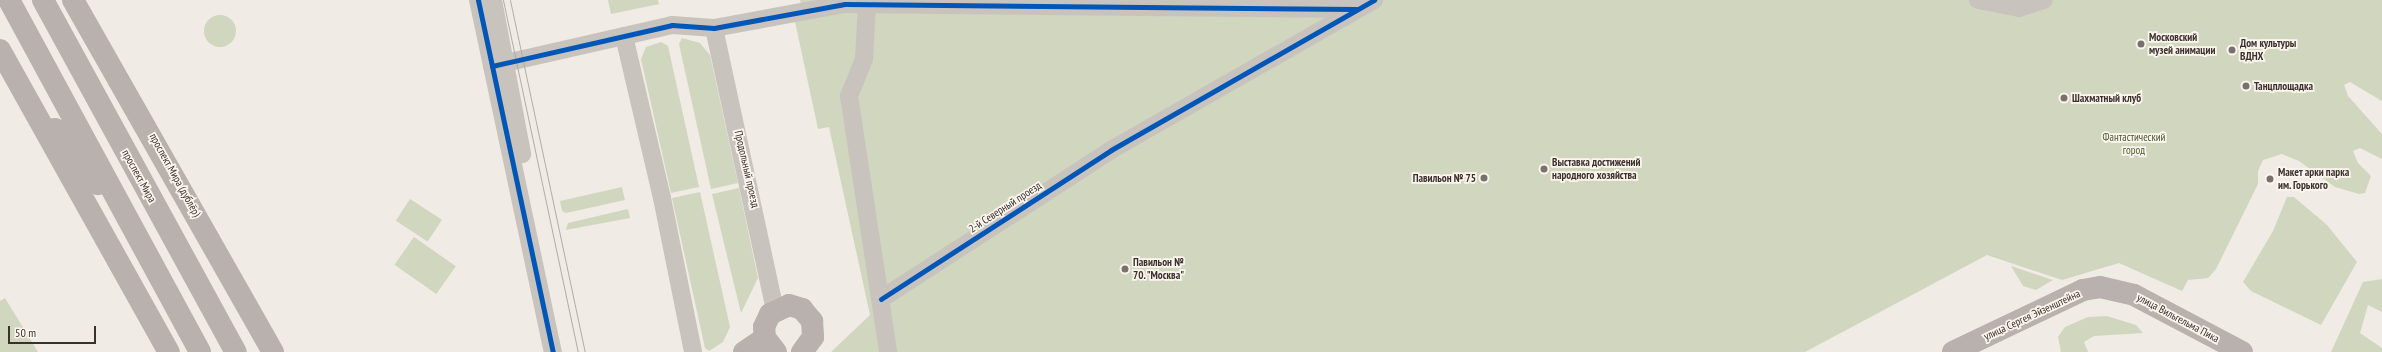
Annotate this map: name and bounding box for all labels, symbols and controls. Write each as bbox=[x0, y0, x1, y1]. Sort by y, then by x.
place label: Московский музей анимации bbox=[2149, 31, 2215, 57]
place label: Дом культуры ВДНХ bbox=[2240, 37, 2296, 63]
marker: Московский музей анимации bbox=[2136, 39, 2146, 49]
marker: Дом культуры ВДНХ bbox=[2227, 45, 2237, 55]
place label: Танцплощадка bbox=[2254, 79, 2313, 93]
marker: Танцплощадка bbox=[2241, 81, 2251, 91]
place label: Шахматный клуб bbox=[2072, 91, 2141, 105]
marker: Шахматный клуб bbox=[2059, 93, 2069, 103]
street label: Продольный проезд bbox=[732, 129, 762, 209]
street label: проспект Мира (дублёр) bbox=[147, 131, 203, 219]
park label: Фантастический город bbox=[2103, 131, 2165, 157]
street label: проспект Мира bbox=[119, 147, 159, 205]
place label: Выставка достижений народного хозяйства bbox=[1552, 156, 1640, 182]
marker: Выставка достижений народного хозяйства bbox=[1539, 164, 1549, 174]
place label: Макет арки парка им. Горького bbox=[2278, 166, 2349, 192]
place label: Павильон № 75 bbox=[1413, 171, 1476, 185]
marker: Павильон № 75 bbox=[1479, 173, 1489, 183]
marker: Макет арки парка им. Горького bbox=[2265, 174, 2275, 184]
street label: 2-й Северный проезд bbox=[966, 179, 1044, 235]
place label: Павильон № 70. "Москва" bbox=[1133, 256, 1186, 282]
marker: Павильон № 70. "Москва" bbox=[1120, 264, 1130, 274]
street label: улица Сергея Эйзенштейна bbox=[1982, 287, 2082, 343]
street label: улица Вильгельма Пика bbox=[2135, 291, 2221, 345]
scale bar bbox=[10, 318, 98, 344]
text: 50 m bbox=[15, 325, 36, 340]

